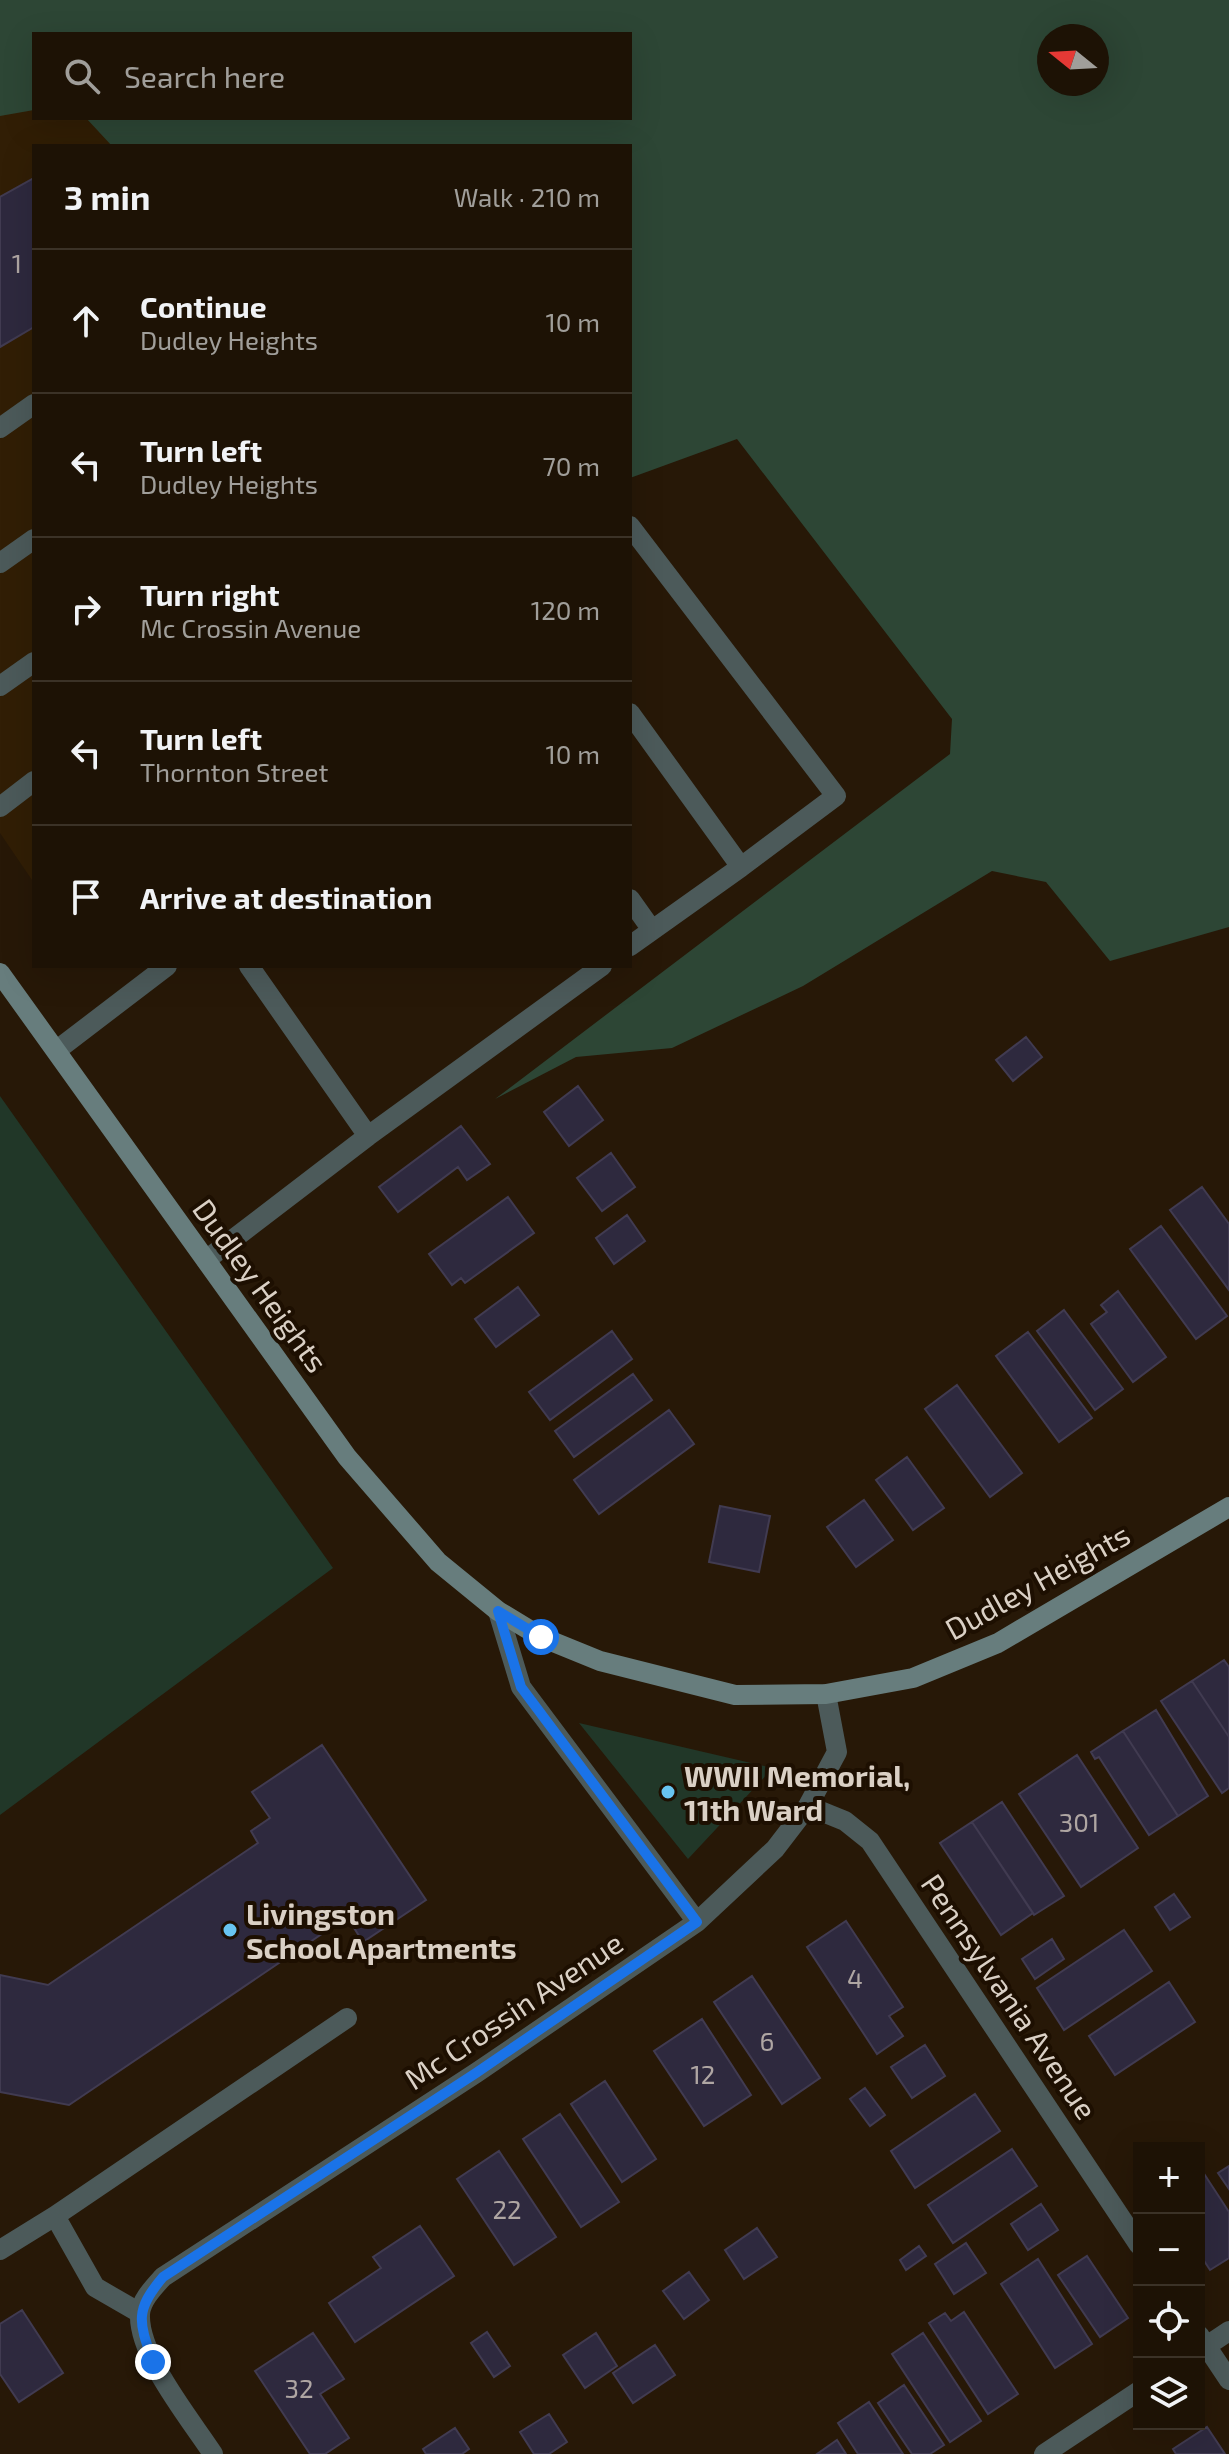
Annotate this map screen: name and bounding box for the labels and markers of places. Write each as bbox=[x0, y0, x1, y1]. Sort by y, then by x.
place label: WWII Memorial, 11th Ward bbox=[684, 1757, 910, 1827]
marker: WWII Memorial, 11th Ward bbox=[659, 1783, 677, 1801]
place label: Livingston School Apartments bbox=[246, 1895, 517, 1965]
marker: Livingston School Apartments bbox=[221, 1921, 239, 1939]

